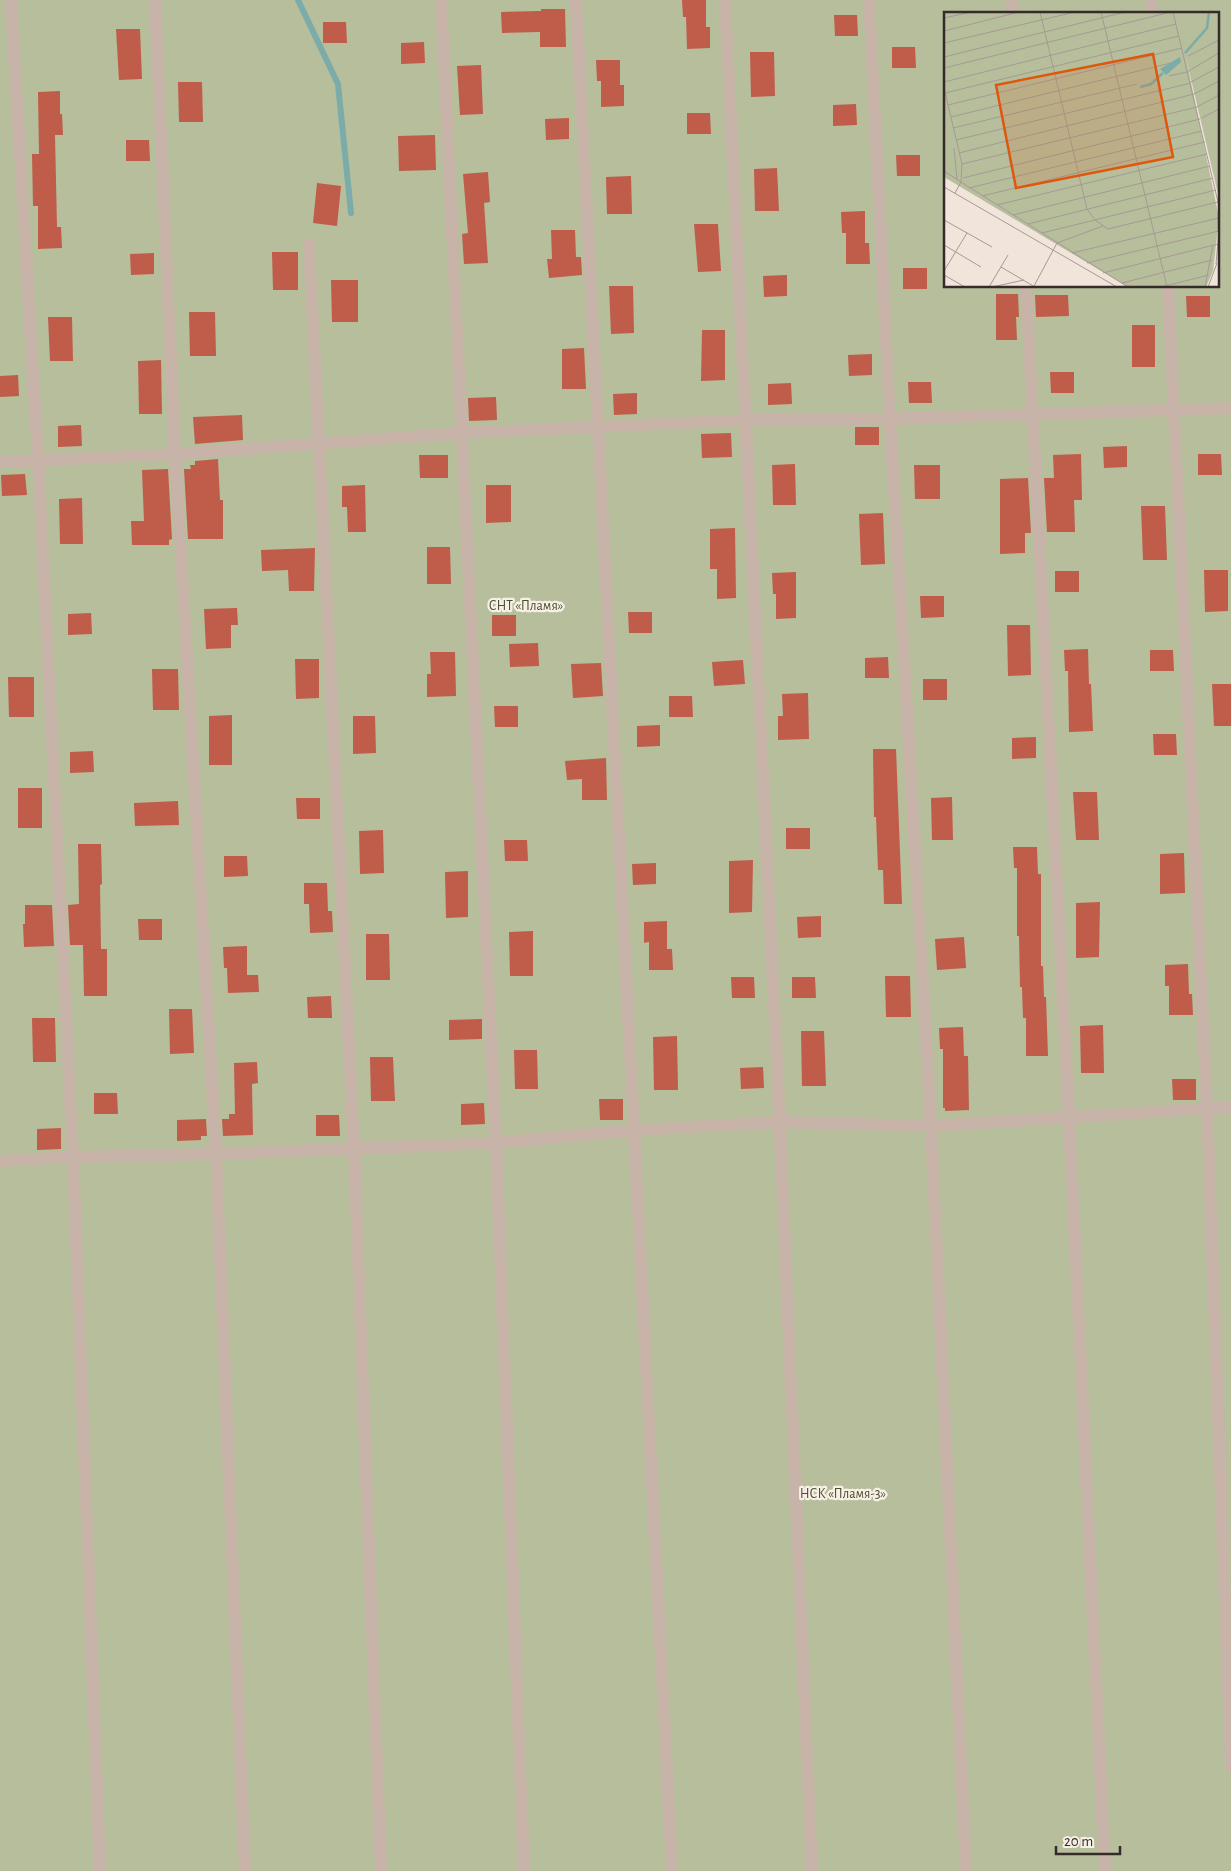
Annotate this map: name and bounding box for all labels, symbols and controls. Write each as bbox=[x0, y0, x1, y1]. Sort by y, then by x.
inset map bbox=[944, 12, 1218, 288]
park label: СНТ «Пламя» bbox=[489, 599, 563, 613]
park label: НСК «Пламя-3» bbox=[800, 1487, 886, 1501]
scale bar bbox=[1056, 1824, 1120, 1856]
text: 20 m bbox=[1064, 1834, 1093, 1849]

